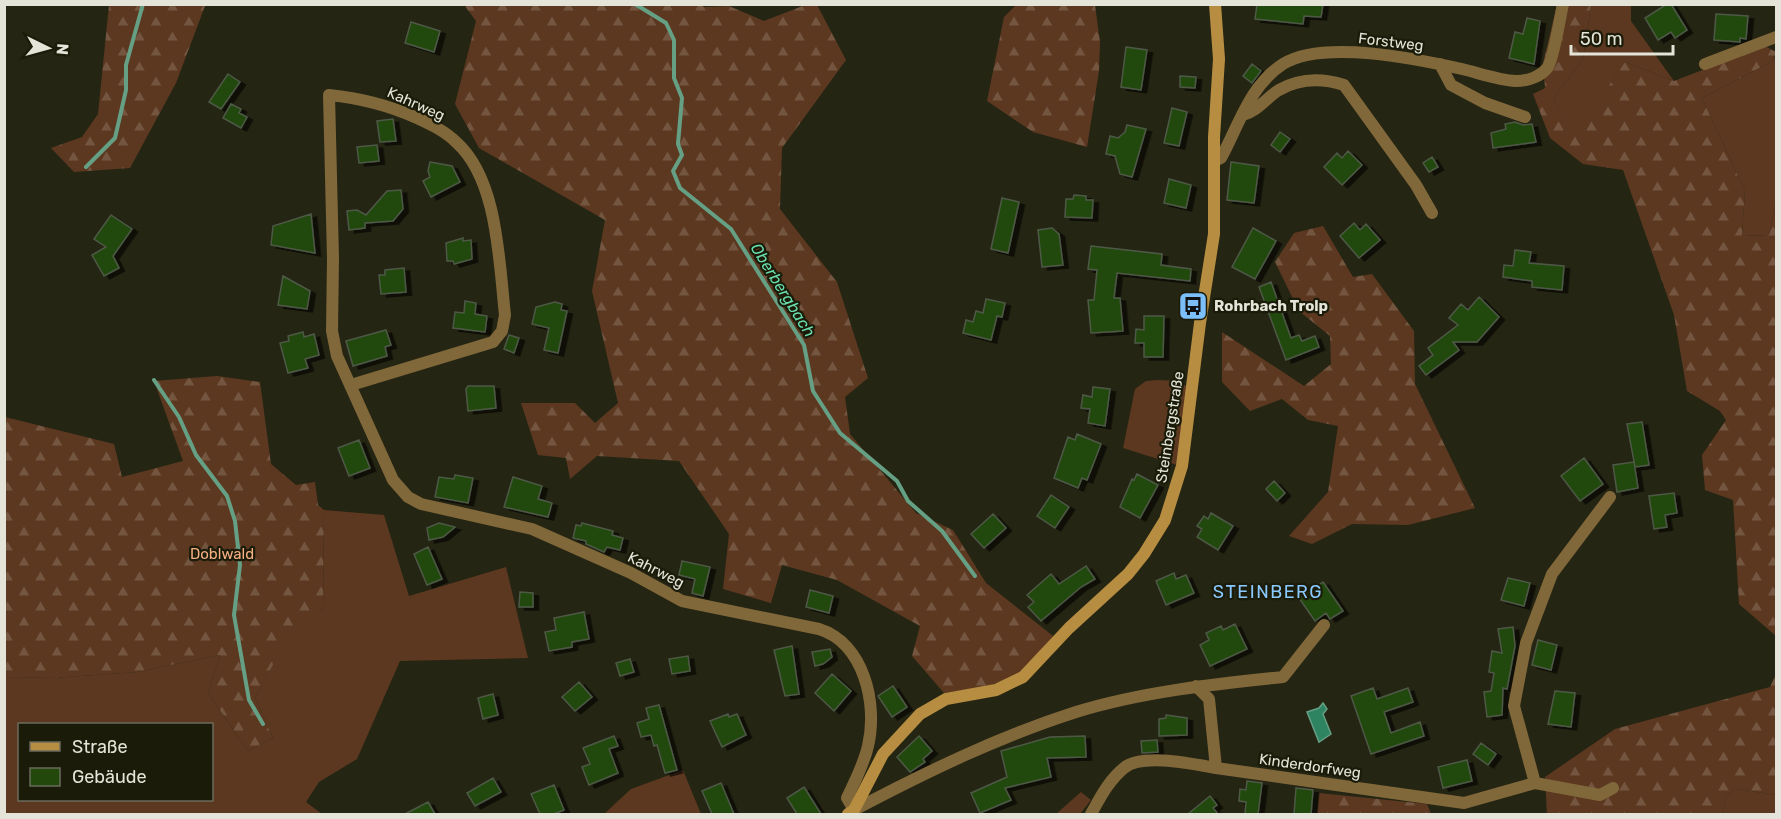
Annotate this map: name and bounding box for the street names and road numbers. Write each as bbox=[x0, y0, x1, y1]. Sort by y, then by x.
street label: Forstweg bbox=[1357, 29, 1425, 55]
street label: Kahrweg bbox=[384, 83, 448, 125]
street label: Steinbergstraße bbox=[1152, 370, 1188, 484]
street label: Kahrweg bbox=[625, 548, 687, 592]
street label: Kinderdorfweg bbox=[1258, 750, 1362, 782]

